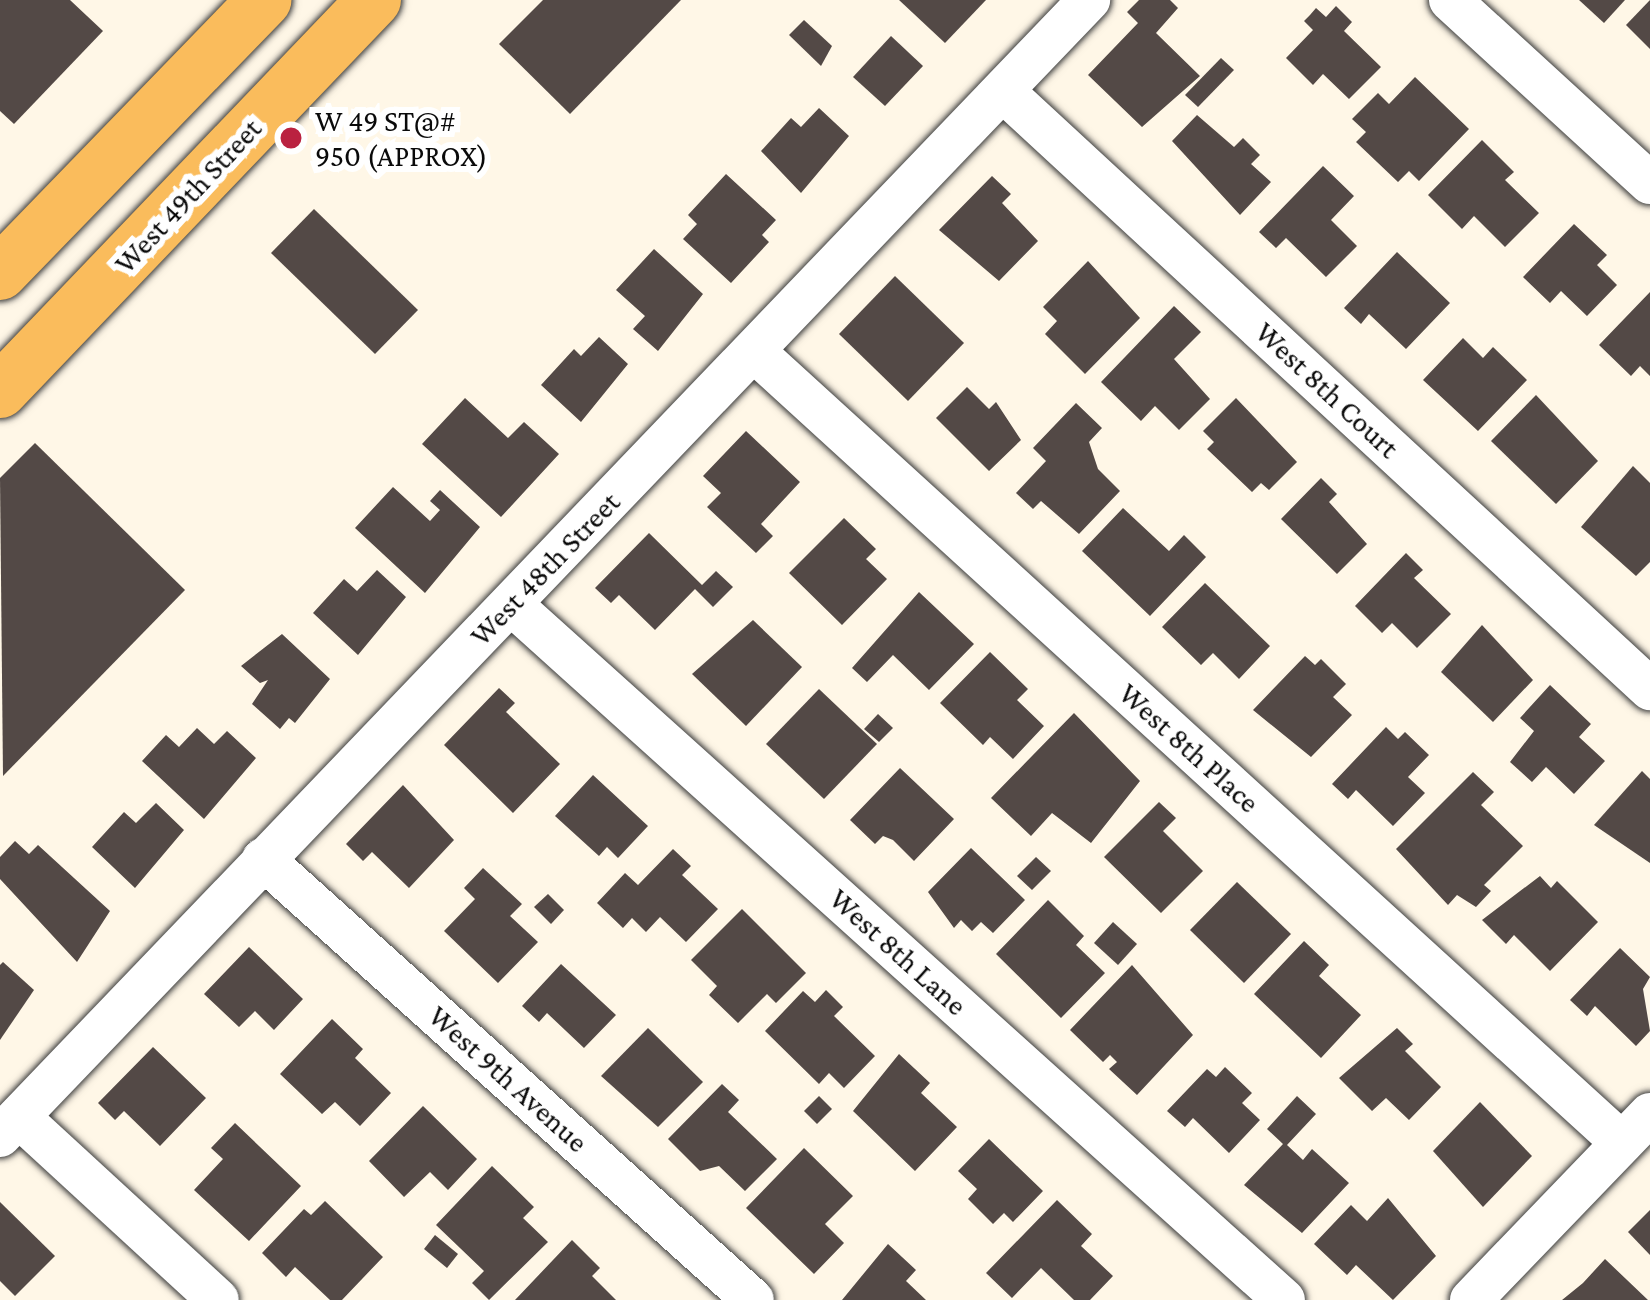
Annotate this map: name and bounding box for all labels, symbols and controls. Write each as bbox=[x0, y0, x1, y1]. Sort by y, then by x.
place label: W 49 ST@# 950 (APPROX) bbox=[315, 103, 488, 174]
street label: West 49th Street bbox=[107, 111, 269, 281]
marker: W 49 ST@# 950 (APPROX) bbox=[278, 125, 304, 151]
street label: West 8th Court bbox=[1248, 314, 1406, 466]
street label: West 48th Street bbox=[463, 485, 627, 653]
street label: West 8th Place bbox=[1111, 675, 1267, 821]
street label: West 8th Lane bbox=[822, 881, 974, 1023]
street label: West 9th Avenue bbox=[421, 998, 595, 1160]

